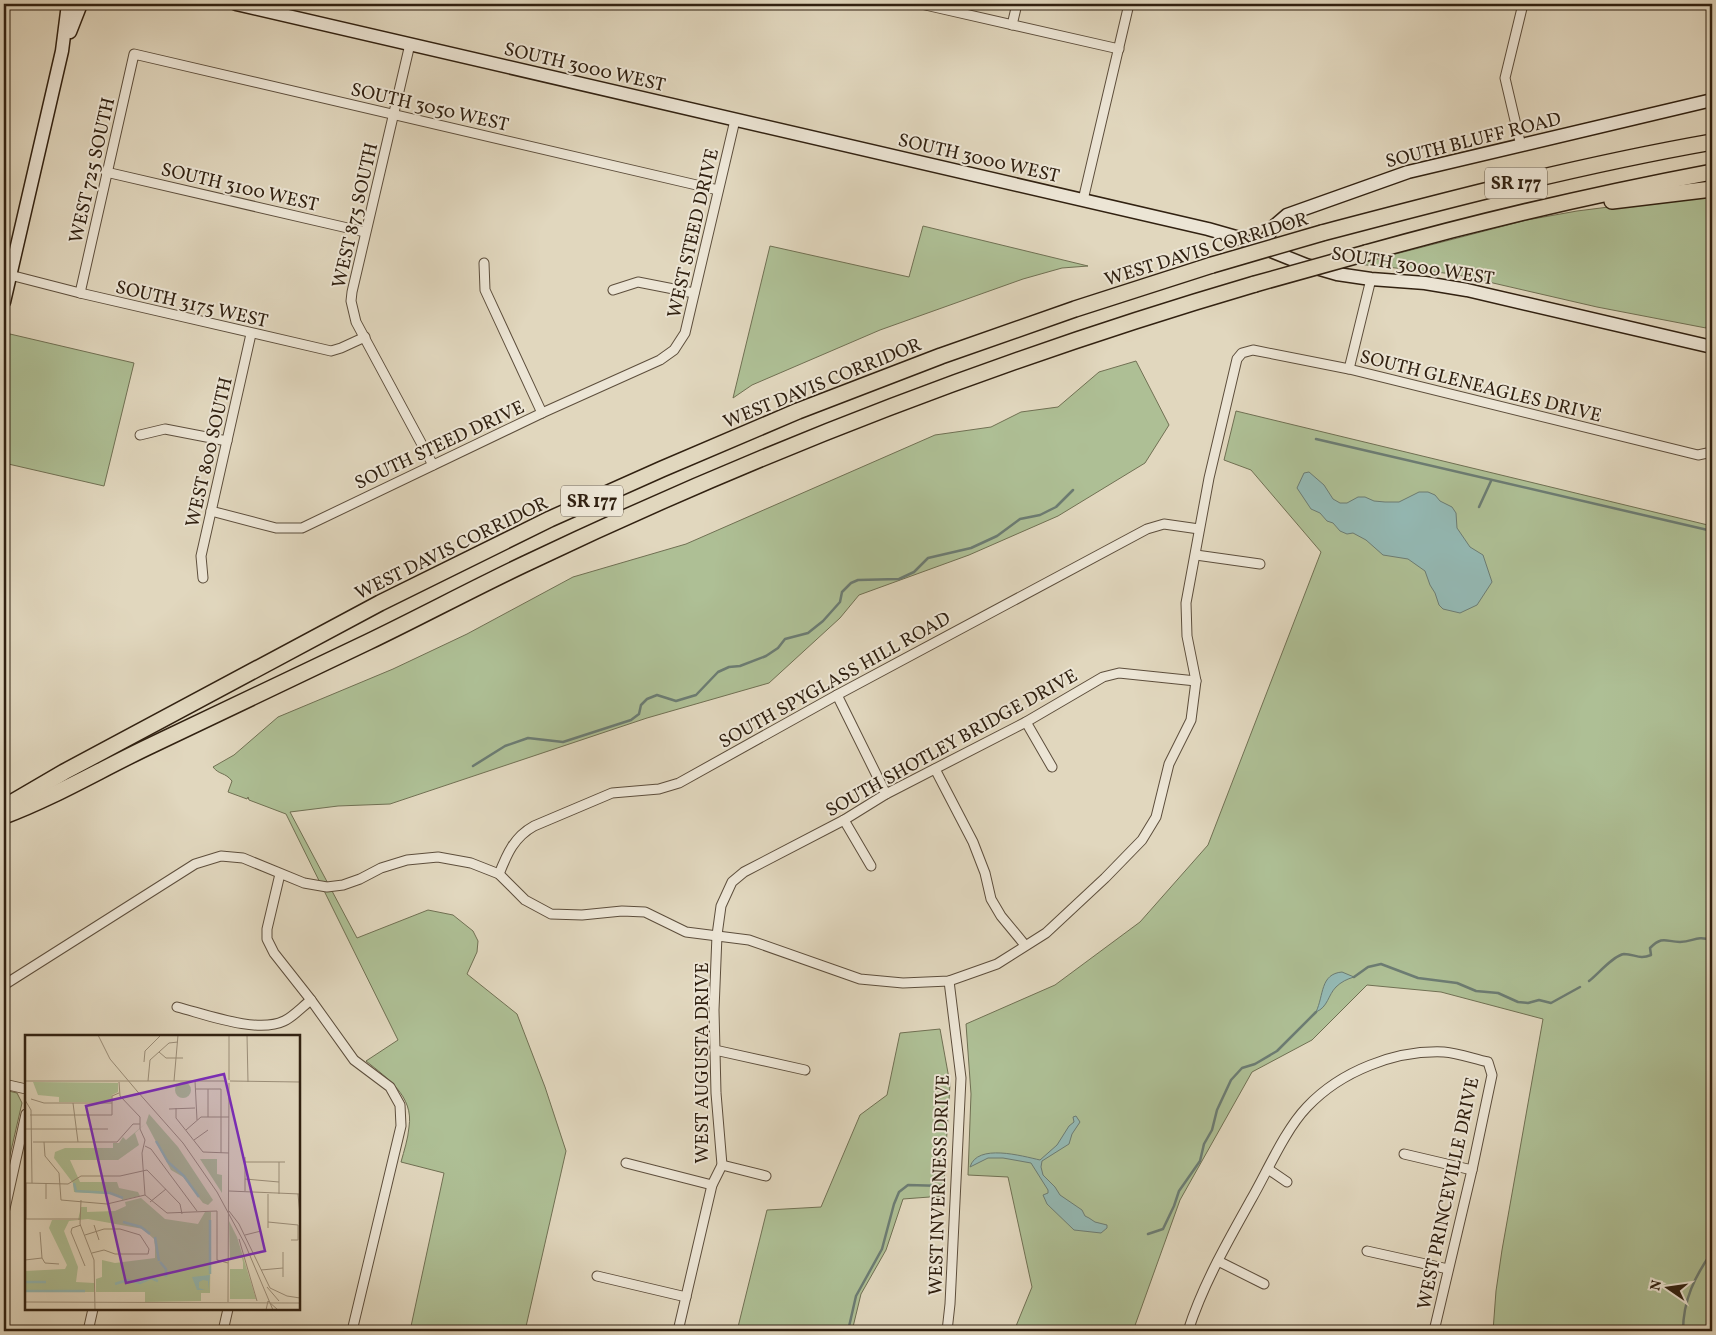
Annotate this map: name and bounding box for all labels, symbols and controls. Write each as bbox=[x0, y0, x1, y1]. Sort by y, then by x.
street label: SOUTH 3000 WEST bbox=[501, 37, 668, 99]
street label: SOUTH 3050 WEST bbox=[348, 77, 511, 139]
street label: WEST 725 SOUTH bbox=[64, 95, 122, 246]
street label: SOUTH BLUFF ROAD bbox=[1383, 107, 1564, 175]
street label: SOUTH 3000 WEST bbox=[895, 128, 1062, 190]
street label: WEST 875 SOUTH bbox=[327, 140, 385, 291]
street label: WEST STEED DRIVE bbox=[662, 146, 726, 321]
street label: SOUTH 3100 WEST bbox=[158, 157, 321, 219]
road number: SR 177 bbox=[1485, 168, 1547, 198]
street label: WEST DAVIS CORRIDOR bbox=[1101, 206, 1312, 293]
street label: SOUTH 3000 WEST bbox=[1329, 241, 1496, 293]
street label: SOUTH 3175 WEST bbox=[113, 275, 270, 335]
street label: WEST DAVIS CORRIDOR bbox=[720, 332, 926, 436]
street label: SOUTH GLENEAGLES DRIVE bbox=[1357, 344, 1604, 430]
street label: WEST 800 SOUTH bbox=[180, 375, 240, 530]
street label: SOUTH STEED DRIVE bbox=[351, 395, 529, 497]
road number: SR 177 bbox=[561, 486, 623, 516]
street label: WEST DAVIS CORRIDOR bbox=[351, 491, 553, 607]
street label: SOUTH SPYGLASS HILL ROAD bbox=[714, 606, 956, 755]
street label: SOUTH SHOTLEY BRIDGE DRIVE bbox=[821, 663, 1083, 824]
street label: WEST AUGUSTA DRIVE bbox=[690, 962, 716, 1164]
inset map bbox=[25, 1035, 300, 1310]
street label: WEST INVERNESS DRIVE bbox=[923, 1074, 957, 1296]
street label: WEST PRINCEVILLE DRIVE bbox=[1412, 1075, 1486, 1312]
north arrow bbox=[1644, 1262, 1694, 1312]
text: N bbox=[1646, 1278, 1667, 1293]

